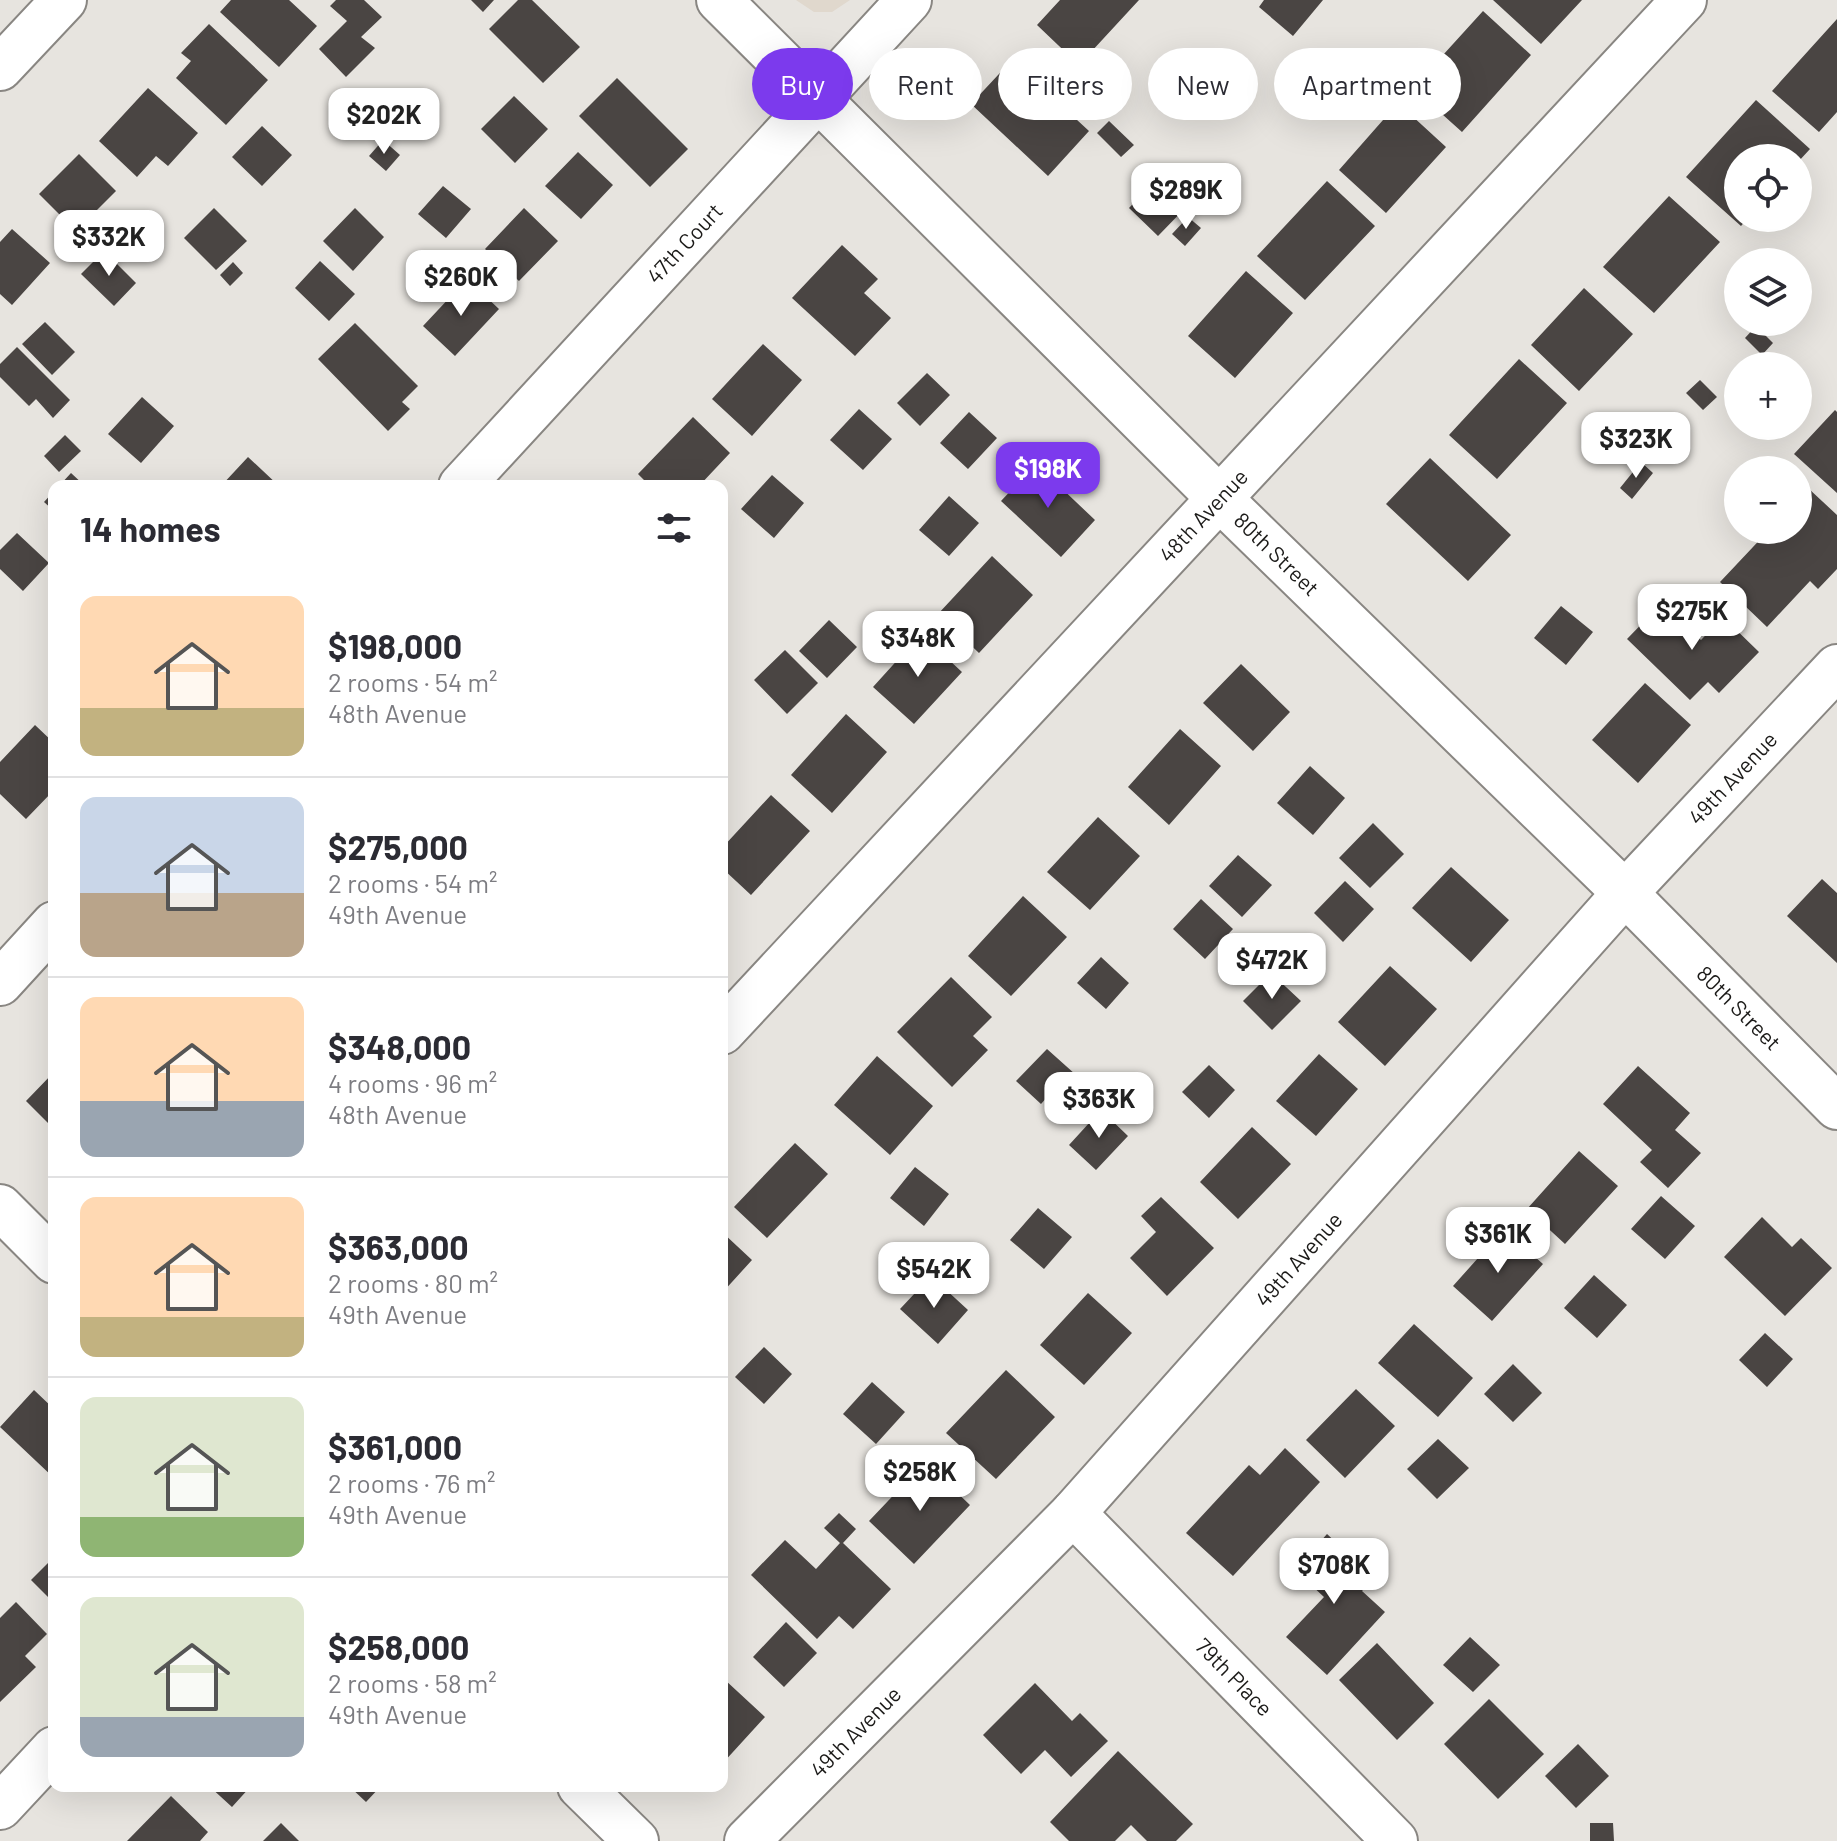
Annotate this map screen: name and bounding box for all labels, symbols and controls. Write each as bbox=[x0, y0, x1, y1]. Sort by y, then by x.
chip: Buy bbox=[752, 48, 853, 120]
chip: Rent bbox=[869, 48, 982, 120]
chip: Filters bbox=[998, 48, 1132, 120]
chip: New bbox=[1148, 48, 1258, 120]
chip: Apartment bbox=[1274, 48, 1461, 120]
pin: $202K bbox=[328, 88, 440, 156]
text: $202K bbox=[346, 98, 422, 129]
map controls bbox=[1724, 144, 1812, 544]
button: locate bbox=[1724, 144, 1812, 232]
pin: $289K bbox=[1130, 163, 1242, 231]
text: $289K bbox=[1149, 173, 1223, 204]
street label: 47th Court bbox=[641, 197, 727, 288]
pin: $332K bbox=[53, 210, 165, 278]
text: $332K bbox=[72, 220, 146, 251]
button: layers bbox=[1724, 248, 1812, 336]
pin: $260K bbox=[405, 250, 517, 318]
text: $260K bbox=[424, 260, 498, 291]
button: + bbox=[1724, 352, 1812, 440]
pin: $323K bbox=[1580, 412, 1692, 480]
text: $323K bbox=[1599, 422, 1673, 453]
pin: $198K bbox=[992, 442, 1104, 510]
text: $198K bbox=[1014, 452, 1082, 483]
button: − bbox=[1724, 456, 1812, 544]
street label: 48th Avenue bbox=[1153, 463, 1252, 567]
icon: filters bbox=[652, 506, 696, 550]
street label: 80th Street bbox=[1229, 506, 1325, 600]
text: 14 homes bbox=[80, 508, 221, 549]
pin: $275K bbox=[1636, 584, 1748, 652]
text: $275K bbox=[1656, 594, 1728, 625]
pin: $348K bbox=[862, 611, 974, 679]
text: $348K bbox=[881, 621, 955, 652]
text: $198,000 bbox=[328, 625, 462, 666]
icon: home bbox=[144, 628, 240, 724]
text: 2 rooms · 54 m² bbox=[328, 666, 498, 697]
text: 48th Avenue bbox=[328, 697, 467, 728]
street label: 49th Avenue bbox=[1682, 726, 1782, 829]
text: $275,000 bbox=[328, 826, 468, 867]
icon: home bbox=[144, 829, 240, 925]
text: 2 rooms · 54 m² bbox=[328, 867, 498, 898]
text: 49th Avenue bbox=[328, 898, 467, 929]
pin: $472K bbox=[1216, 933, 1328, 1001]
text: $472K bbox=[1236, 943, 1308, 974]
street label: 80th Street bbox=[1692, 960, 1787, 1055]
text: $348,000 bbox=[328, 1026, 471, 1067]
icon: home bbox=[144, 1029, 240, 1125]
text: 4 rooms · 96 m² bbox=[328, 1067, 497, 1098]
pin: $363K bbox=[1043, 1072, 1155, 1140]
text: $363K bbox=[1062, 1082, 1136, 1113]
text: 48th Avenue bbox=[328, 1098, 467, 1129]
street label: 49th Avenue bbox=[1249, 1206, 1347, 1311]
pin: $361K bbox=[1442, 1207, 1554, 1275]
text: $361K bbox=[1464, 1217, 1532, 1248]
text: $363,000 bbox=[328, 1226, 469, 1267]
icon: home bbox=[144, 1229, 240, 1325]
pin: $542K bbox=[878, 1242, 990, 1310]
text: $542K bbox=[896, 1252, 972, 1283]
text: 2 rooms · 80 m² bbox=[328, 1267, 498, 1298]
text: 49th Avenue bbox=[328, 1298, 467, 1329]
text: $361,000 bbox=[328, 1426, 462, 1467]
icon: home bbox=[144, 1429, 240, 1525]
pin: $258K bbox=[864, 1445, 976, 1513]
text: $258K bbox=[883, 1455, 957, 1486]
text: 2 rooms · 76 m² bbox=[328, 1467, 496, 1498]
text: 49th Avenue bbox=[328, 1498, 467, 1529]
pin: $708K bbox=[1278, 1538, 1390, 1606]
text: $708K bbox=[1298, 1548, 1370, 1579]
text: $258,000 bbox=[328, 1626, 469, 1667]
icon: home bbox=[144, 1629, 240, 1725]
street label: 79th Place bbox=[1191, 1632, 1279, 1721]
text: 2 rooms · 58 m² bbox=[328, 1667, 497, 1698]
street label: 49th Avenue bbox=[804, 1680, 906, 1782]
text: 49th Avenue bbox=[328, 1698, 467, 1729]

